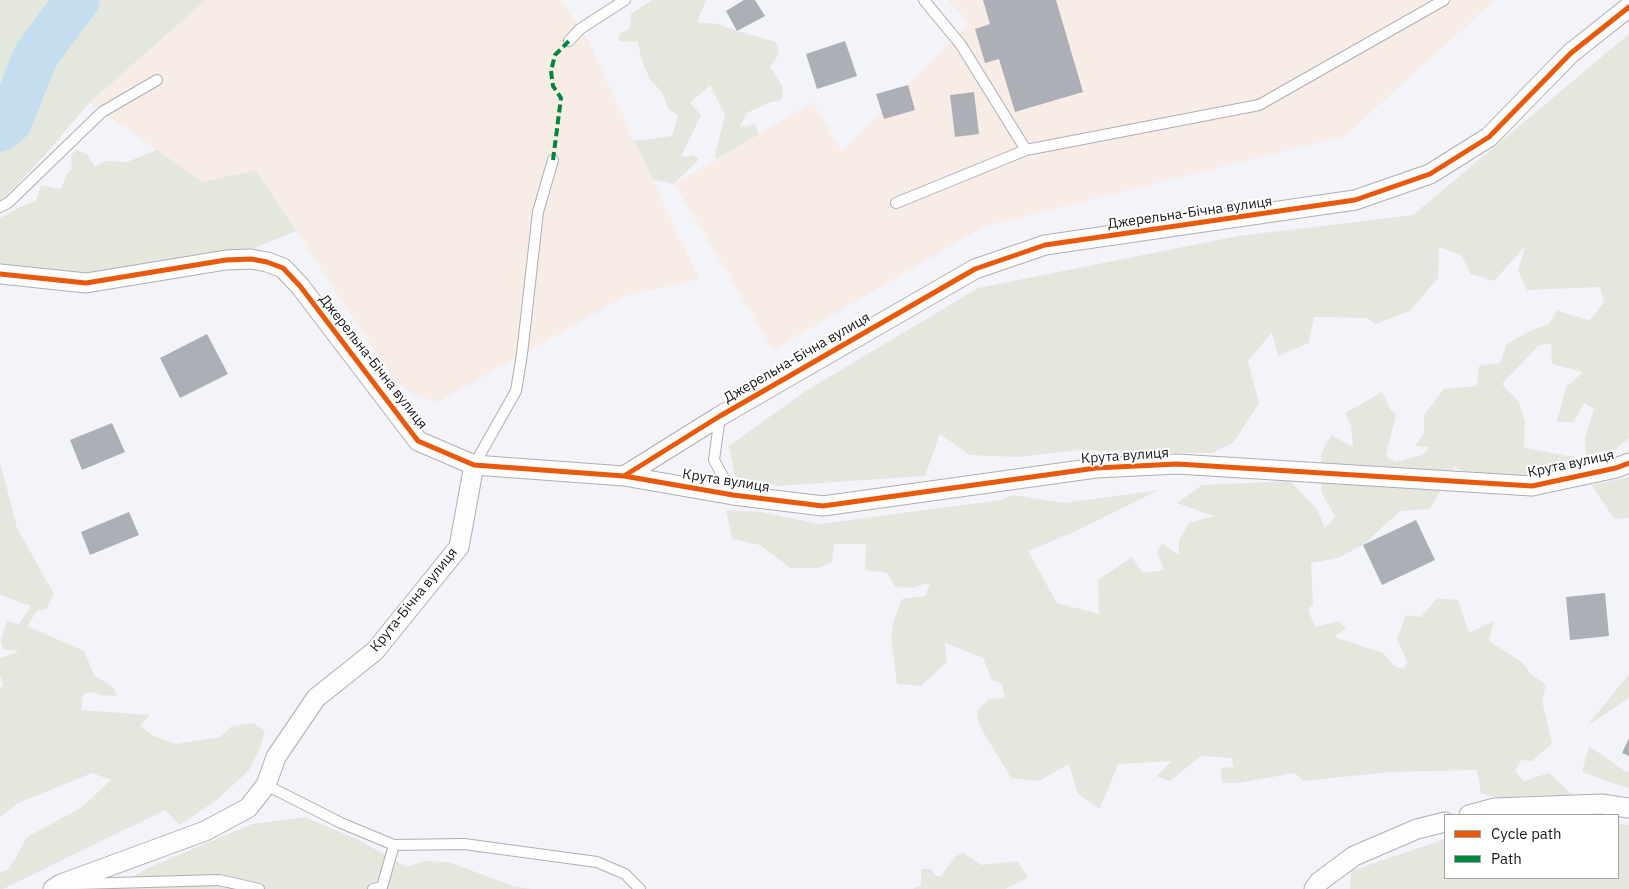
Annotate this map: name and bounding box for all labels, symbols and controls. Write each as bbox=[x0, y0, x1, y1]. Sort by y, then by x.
street label: Джерельна-Бічна вулиця bbox=[1107, 193, 1273, 233]
street label: Джерельна-Бічна вулиця bbox=[315, 291, 431, 433]
street label: Джерельна-Бічна вулиця bbox=[721, 309, 873, 407]
street label: Крута вулиця bbox=[1080, 445, 1170, 467]
street label: Крута вулиця bbox=[1526, 447, 1616, 481]
street label: Крута вулиця bbox=[681, 466, 771, 496]
street label: Крута-Бічна вулиця bbox=[367, 544, 461, 656]
legend bbox=[1444, 814, 1619, 879]
text: Cycle path bbox=[1491, 824, 1562, 843]
text: Path bbox=[1491, 849, 1522, 868]

